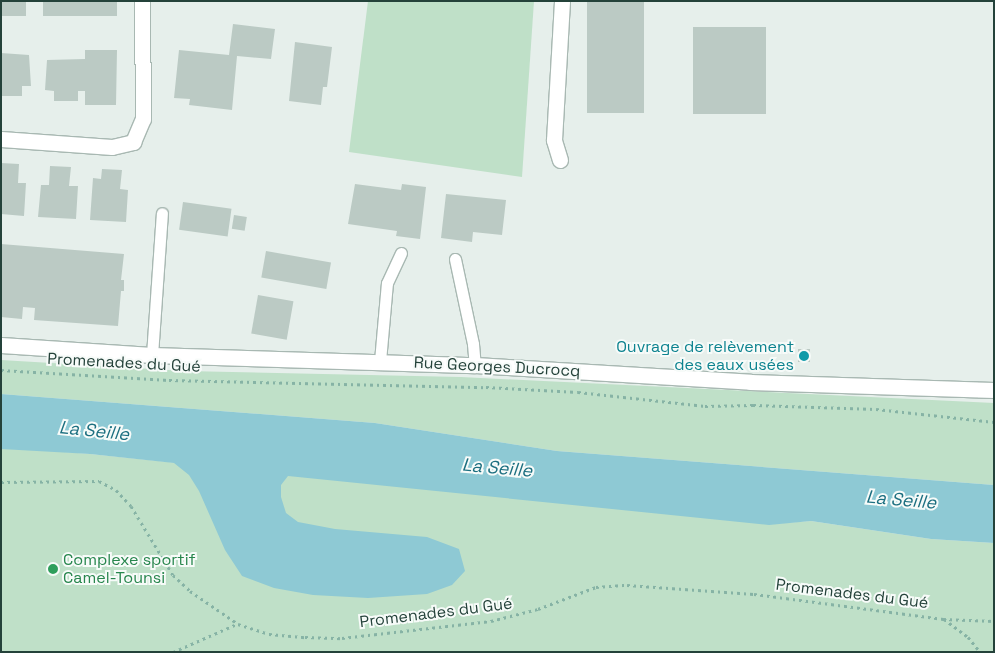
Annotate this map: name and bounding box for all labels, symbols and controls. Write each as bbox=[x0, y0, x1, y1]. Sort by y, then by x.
place label: Ouvrage de relèvement des eaux usées bbox=[616, 337, 794, 375]
street label: Promenades du Gué bbox=[47, 349, 201, 377]
marker: Ouvrage de relèvement des eaux usées bbox=[798, 350, 810, 362]
street label: Rue Georges Ducrocq bbox=[413, 353, 581, 381]
water label: La Seille bbox=[58, 417, 130, 445]
water label: La Seille bbox=[461, 454, 533, 482]
water label: La Seille bbox=[865, 486, 937, 514]
place label: Complexe sportif Camel-Tounsi bbox=[63, 550, 196, 588]
marker: Complexe sportif Camel-Tounsi bbox=[47, 563, 59, 575]
street label: Promenades du Gué bbox=[775, 575, 929, 613]
street label: Promenades du Gué bbox=[359, 594, 513, 632]

